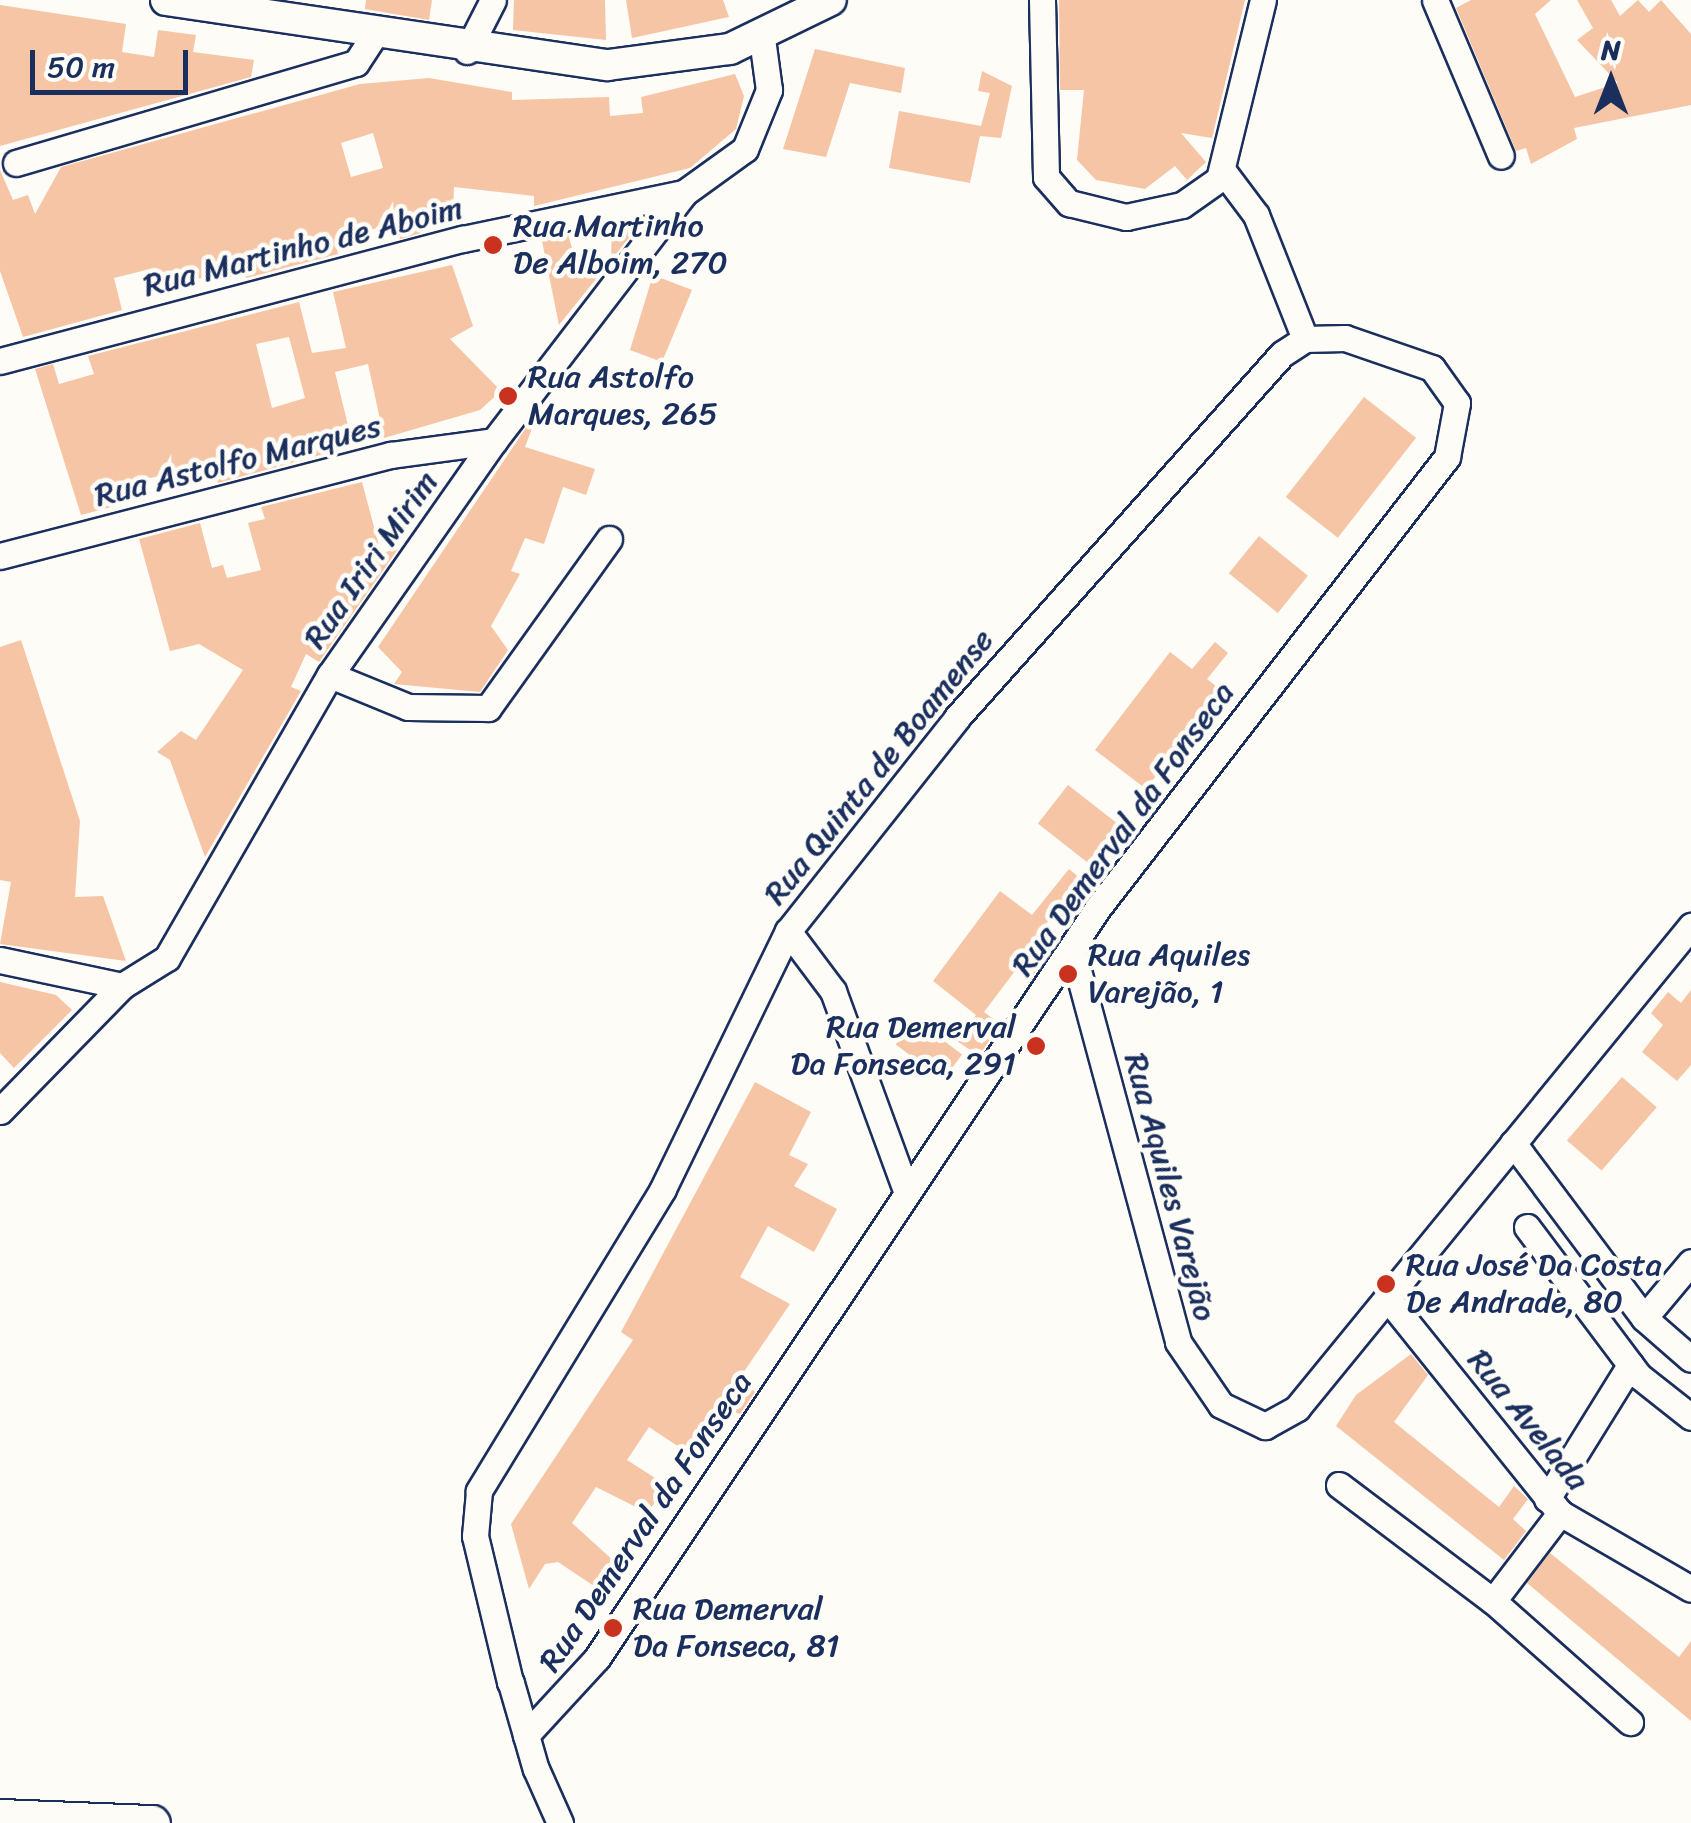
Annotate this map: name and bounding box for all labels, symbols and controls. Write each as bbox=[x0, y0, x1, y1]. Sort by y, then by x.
text: N bbox=[1601, 25, 1621, 74]
scale bar bbox=[35, 30, 192, 92]
north arrow bbox=[1561, 30, 1661, 130]
text: 50 m bbox=[47, 40, 115, 94]
street label: Rua Martinho de Aboim bbox=[140, 189, 466, 305]
place label: Rua Martinho De Alboim, 270 bbox=[513, 208, 728, 283]
marker: Rua Martinho De Alboim, 270 bbox=[482, 234, 504, 256]
place label: Rua Astolfo Marques, 265 bbox=[528, 359, 718, 434]
marker: Rua Astolfo Marques, 265 bbox=[497, 385, 519, 407]
street label: Rua Astolfo Marques bbox=[92, 407, 384, 515]
street label: Rua Iriri Mirim bbox=[296, 464, 446, 656]
street label: Rua Quinta de Boamense bbox=[756, 621, 1002, 913]
street label: Rua Demerval da Fonseca bbox=[1003, 674, 1243, 984]
place label: Rua Aquiles Varejão, 1 bbox=[1088, 937, 1249, 1012]
marker: Rua Aquiles Varejão, 1 bbox=[1057, 963, 1079, 985]
place label: Rua Demerval Da Fonseca, 291 bbox=[790, 1009, 1016, 1084]
marker: Rua Demerval Da Fonseca, 291 bbox=[1025, 1035, 1047, 1057]
street label: Rua Aquiles Varejão bbox=[1116, 1050, 1224, 1324]
place label: Rua José Da Costa De Andrade, 80 bbox=[1406, 1247, 1662, 1322]
marker: Rua José Da Costa De Andrade, 80 bbox=[1375, 1273, 1397, 1295]
street label: Rua Avelada bbox=[1459, 1341, 1597, 1499]
street label: Rua Demerval da Fonseca bbox=[531, 1364, 761, 1680]
place label: Rua Demerval Da Fonseca, 81 bbox=[633, 1591, 841, 1666]
marker: Rua Demerval Da Fonseca, 81 bbox=[602, 1617, 624, 1639]

